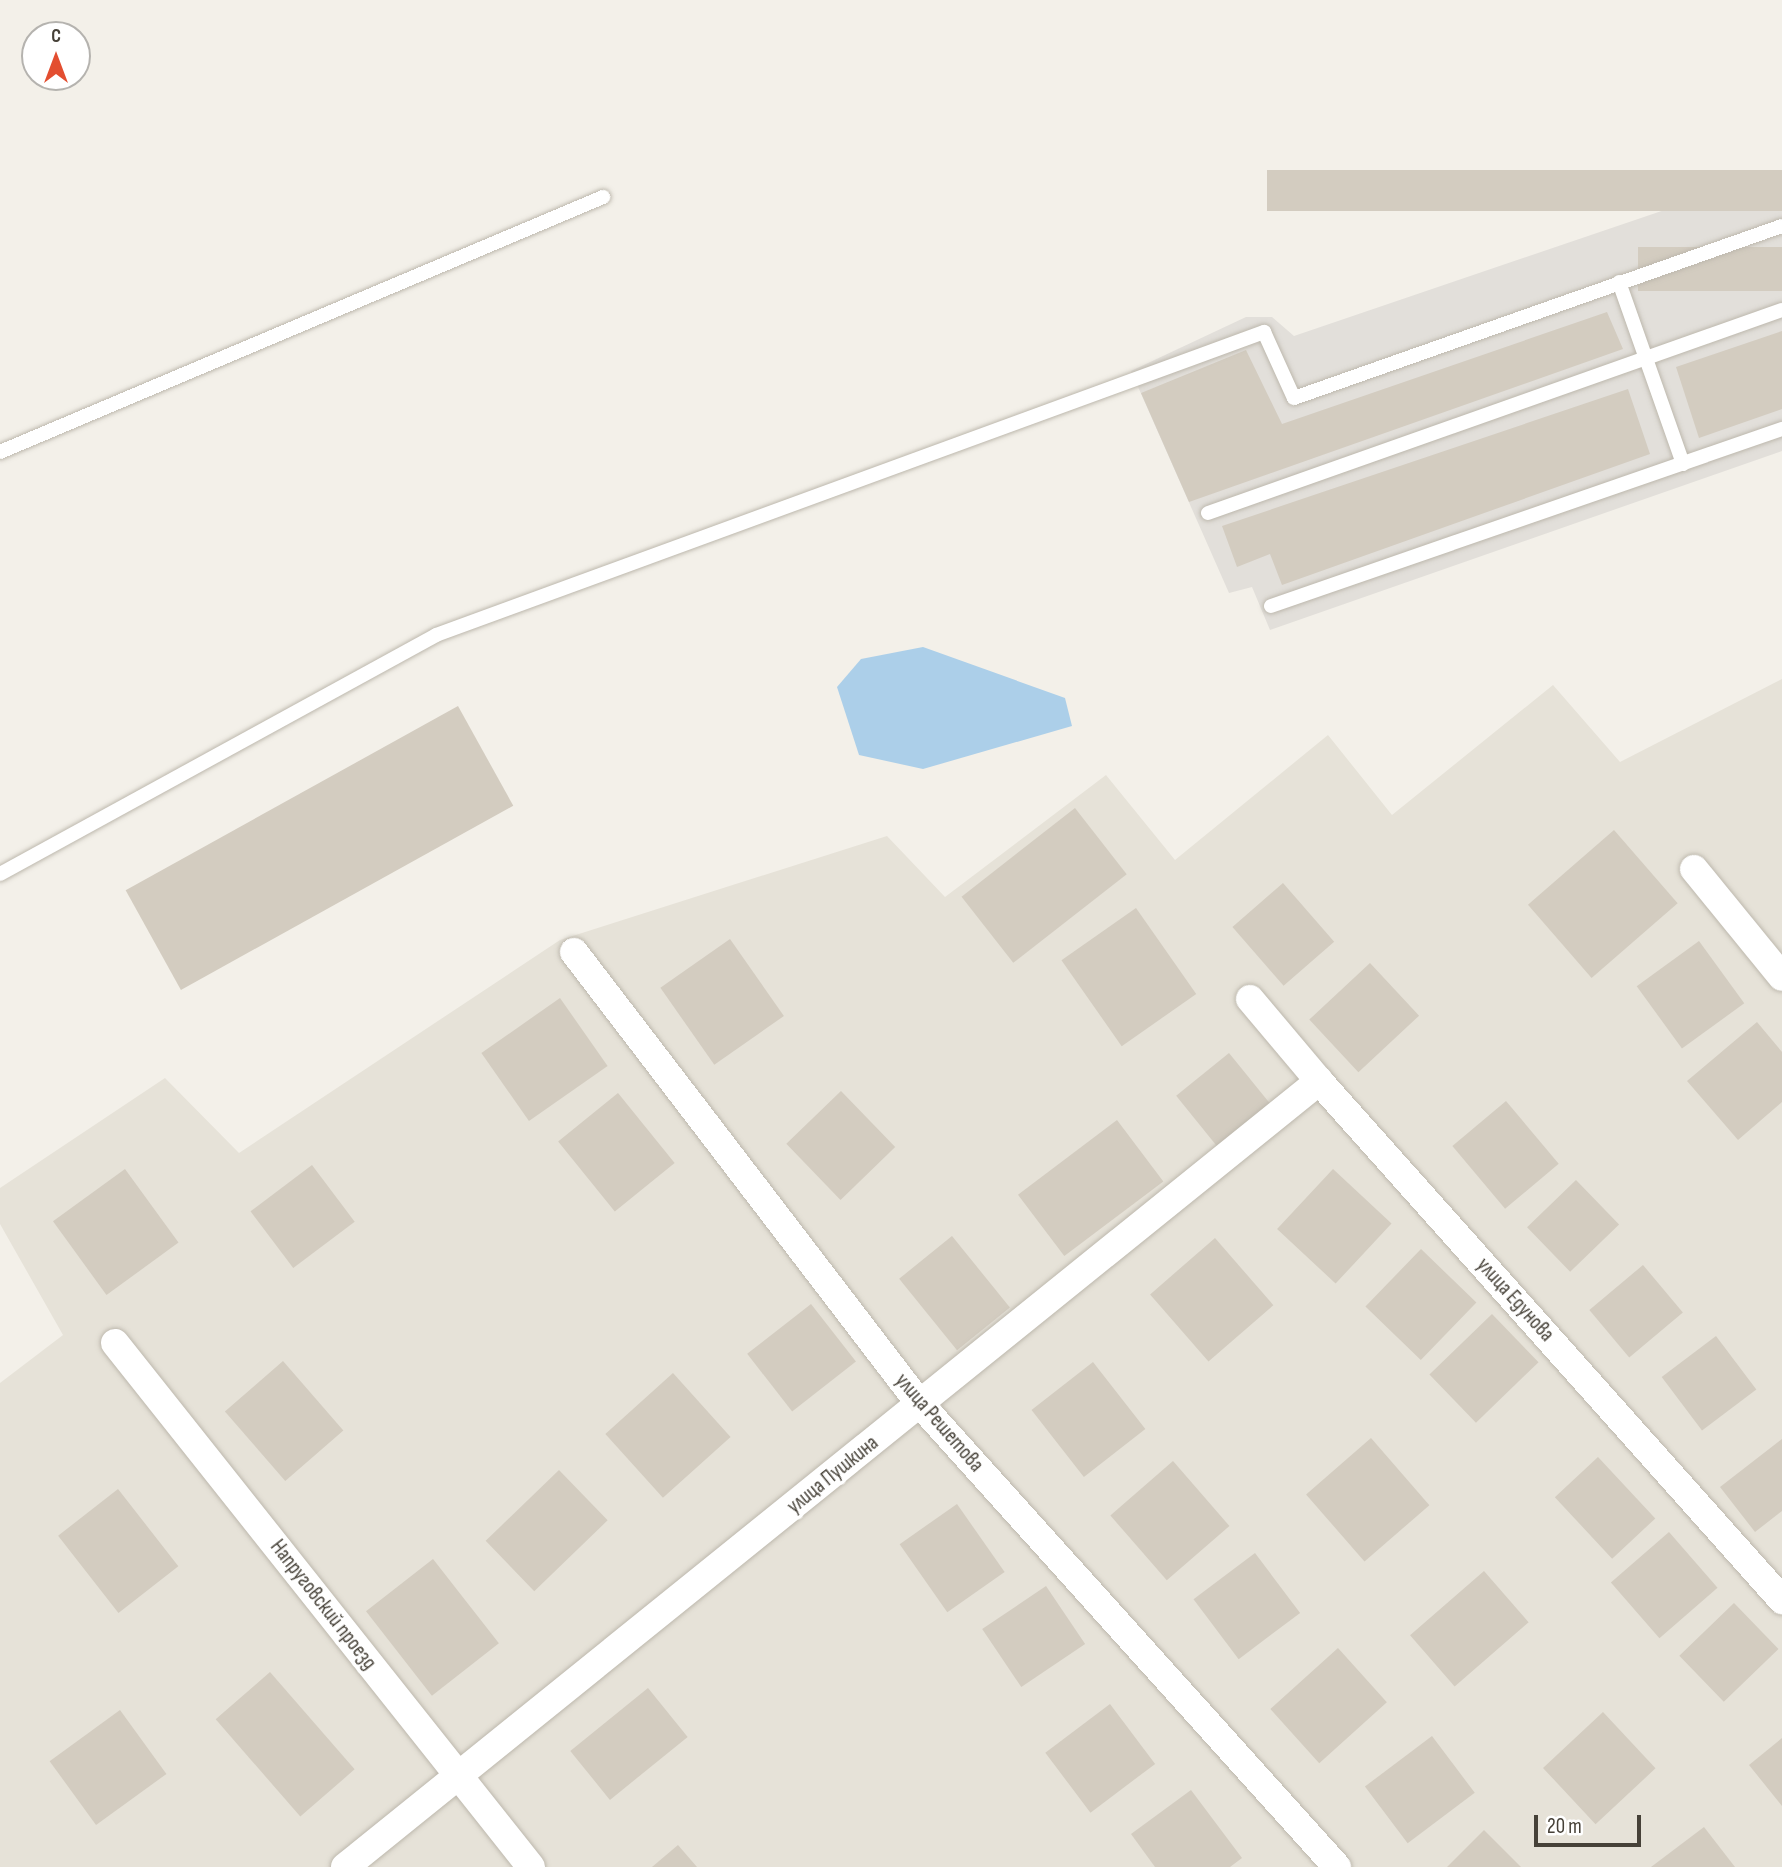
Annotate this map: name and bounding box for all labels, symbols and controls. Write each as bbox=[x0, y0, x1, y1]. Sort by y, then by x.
north arrow bbox=[21, 21, 91, 91]
text: С bbox=[51, 25, 61, 48]
street label: улица Едунова bbox=[1471, 1253, 1559, 1347]
street label: улица Решетова bbox=[889, 1369, 989, 1477]
street label: улица Пушкина bbox=[782, 1431, 884, 1519]
street label: Напруговский проезд bbox=[265, 1535, 381, 1675]
scale bar bbox=[1537, 1800, 1644, 1844]
text: 20 m bbox=[1547, 1814, 1582, 1839]

